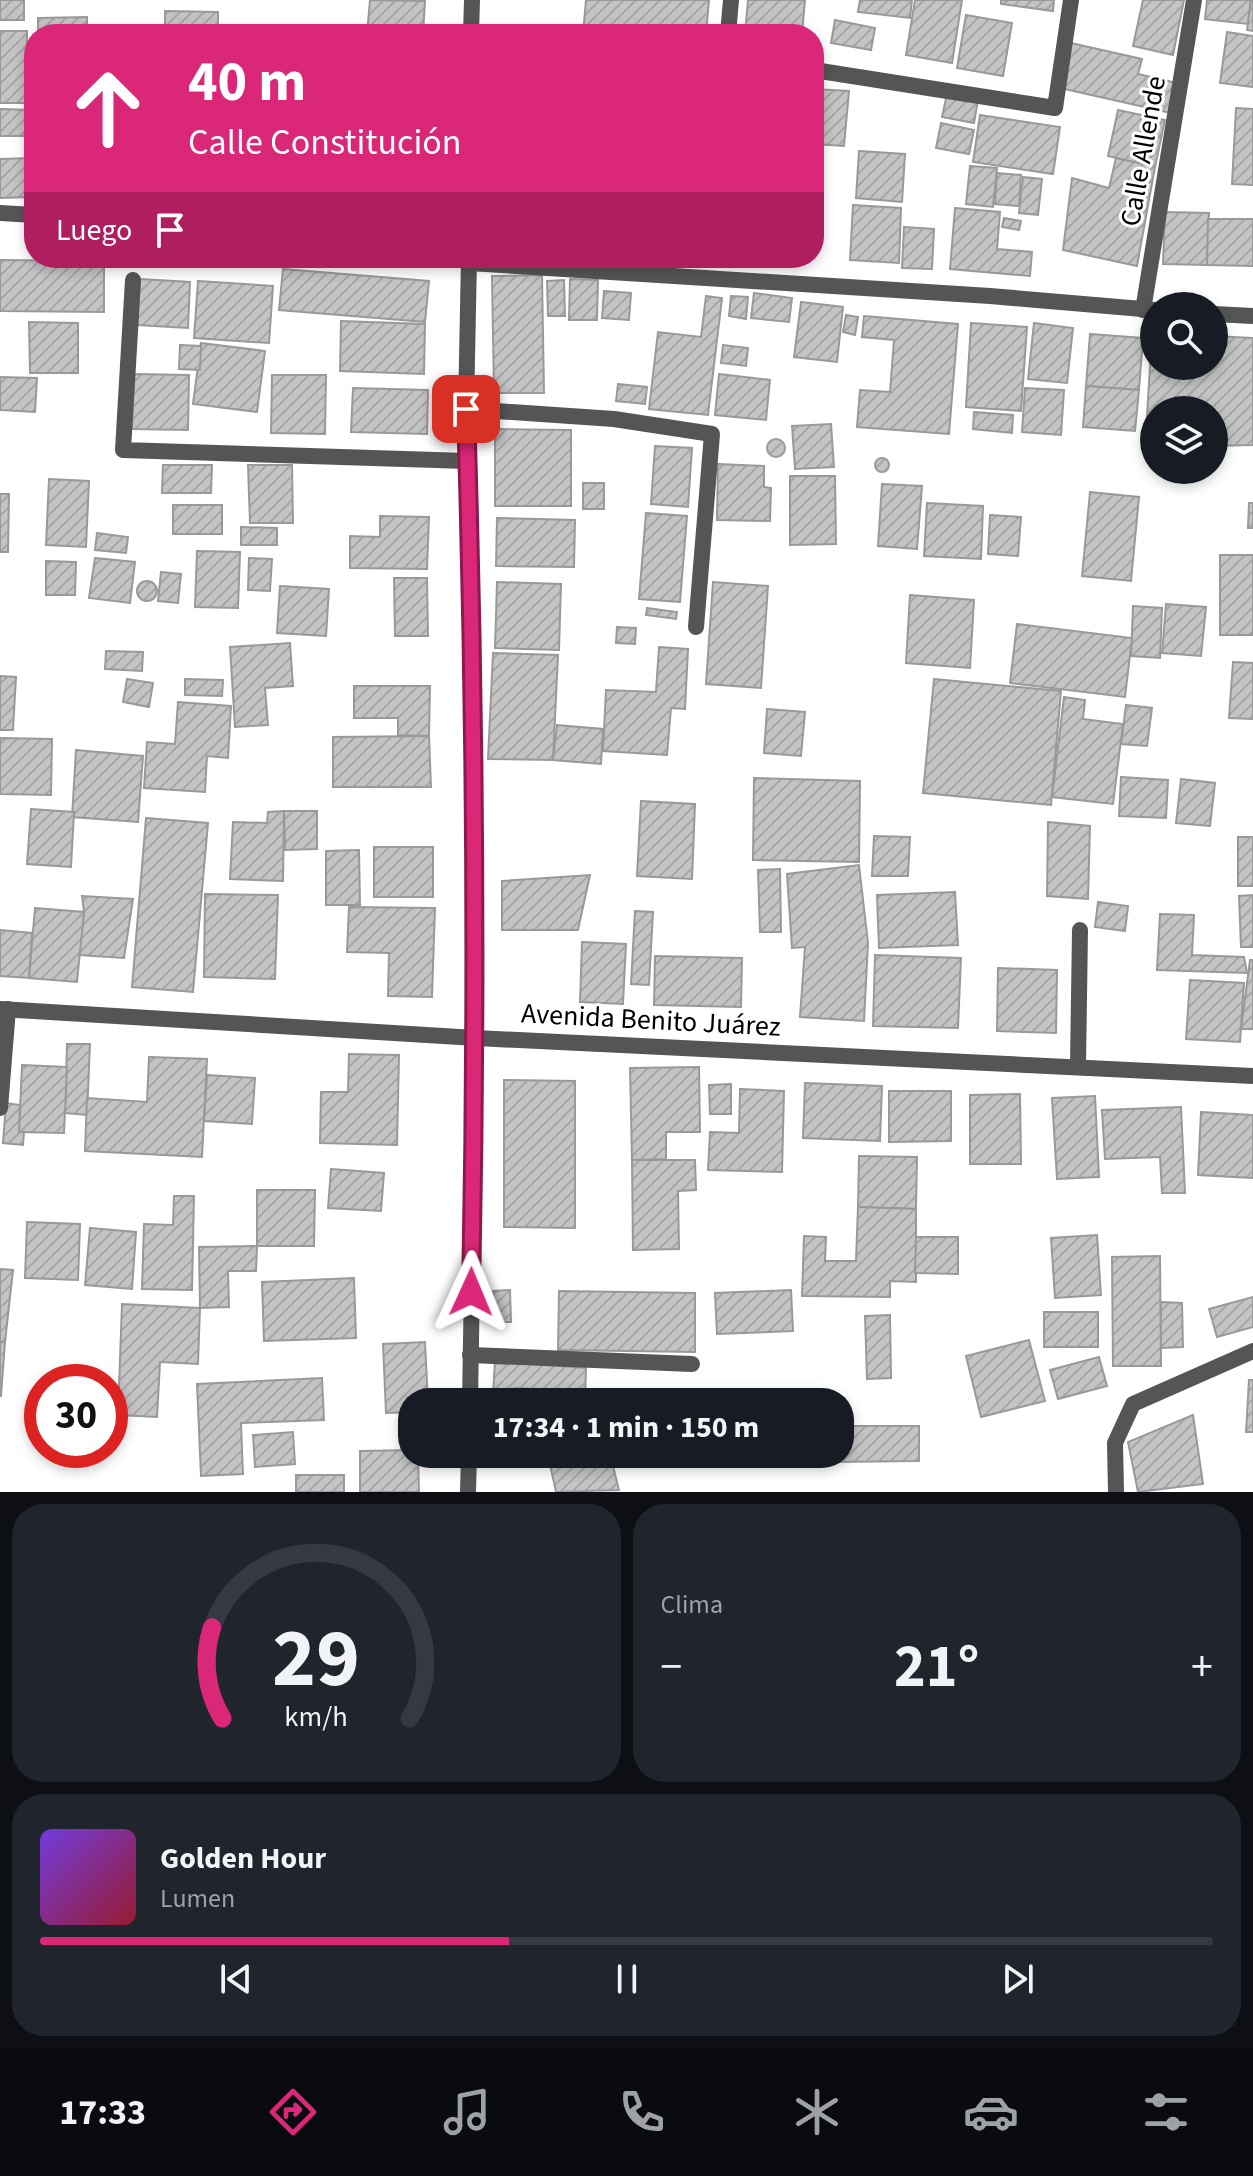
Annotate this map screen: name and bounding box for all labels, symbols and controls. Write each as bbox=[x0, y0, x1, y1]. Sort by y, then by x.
text: 40 m bbox=[188, 43, 306, 122]
icon: ahead bbox=[56, 56, 160, 160]
street label: Calle Allende bbox=[1110, 73, 1176, 229]
text: Calle Constitución bbox=[188, 117, 462, 168]
icon: arrive bbox=[148, 208, 192, 252]
text: Luego bbox=[56, 209, 132, 252]
map controls bbox=[1140, 292, 1228, 484]
button: search bbox=[1140, 292, 1228, 380]
pin bbox=[432, 375, 500, 443]
icon: arrive bbox=[444, 387, 488, 431]
button: layers bbox=[1140, 396, 1228, 484]
street label: Avenida Benito Juárez bbox=[520, 993, 782, 1047]
position arrow bbox=[429, 1250, 513, 1334]
speed limit sign: 30 bbox=[24, 1364, 128, 1468]
text: 17:34 · 1 min · 150 m bbox=[493, 1406, 759, 1449]
text: Clima bbox=[661, 1586, 723, 1623]
text: 29 bbox=[272, 1600, 360, 1718]
text: 21° bbox=[894, 1625, 979, 1710]
text: − bbox=[661, 1636, 682, 1699]
text: + bbox=[1191, 1636, 1213, 1699]
text: km/h bbox=[285, 1697, 348, 1737]
text: Golden Hour bbox=[160, 1837, 326, 1880]
text: Lumen bbox=[160, 1880, 235, 1917]
icon: previous bbox=[214, 1957, 258, 2001]
icon: pause bbox=[605, 1957, 649, 2001]
icon: next bbox=[996, 1957, 1040, 2001]
icon: directions bbox=[265, 2084, 321, 2140]
icon: music bbox=[439, 2084, 495, 2140]
icon: phone bbox=[614, 2084, 670, 2140]
icon: climate bbox=[789, 2084, 845, 2140]
icon: car bbox=[963, 2084, 1019, 2140]
icon: filters bbox=[1138, 2084, 1194, 2140]
text: 17:33 bbox=[59, 2087, 146, 2138]

